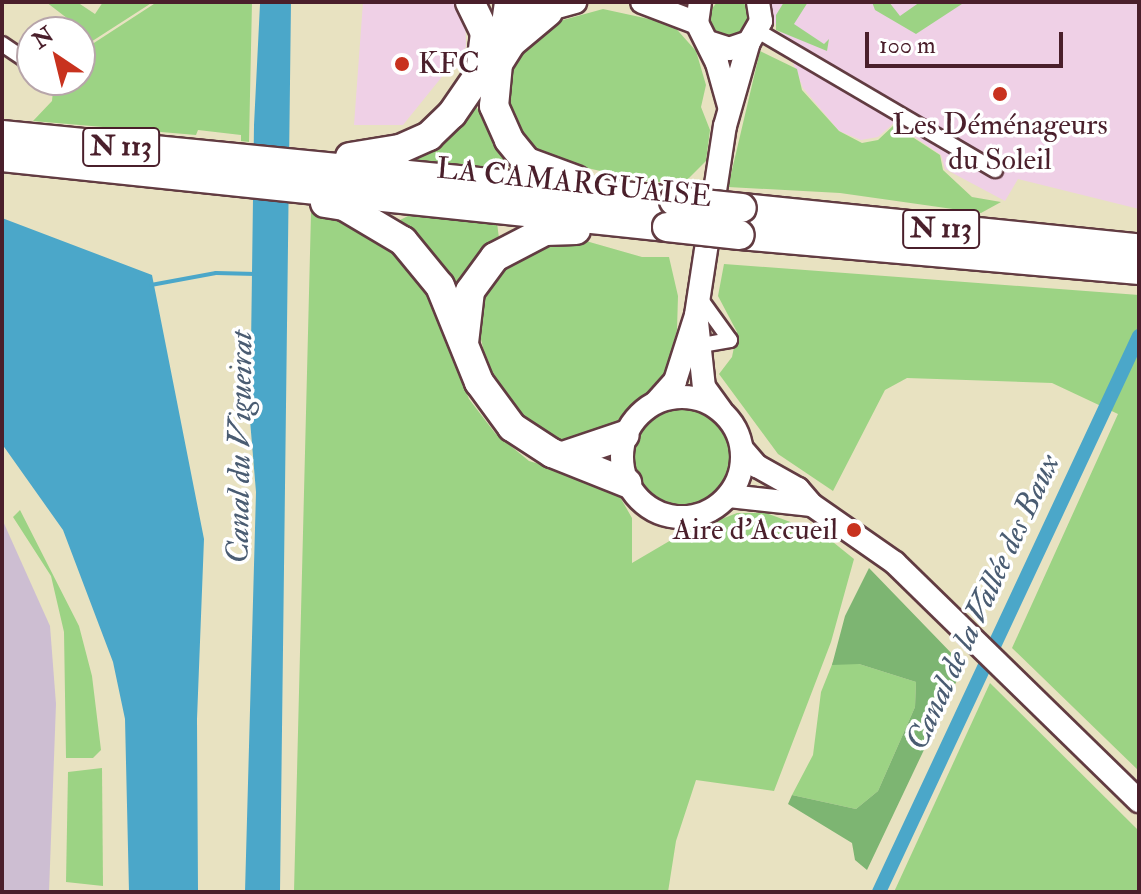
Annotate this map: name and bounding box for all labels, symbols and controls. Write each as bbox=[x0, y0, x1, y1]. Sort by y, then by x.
north arrow bbox=[16, 16, 96, 96]
scale bar bbox=[869, 16, 1067, 66]
text: N bbox=[27, 21, 59, 55]
text: 100 m bbox=[879, 30, 936, 61]
place label: KFC bbox=[418, 46, 480, 82]
marker: KFC bbox=[393, 55, 411, 73]
marker: Les Déménageurs du Soleil bbox=[991, 85, 1009, 103]
place label: Les Déménageurs du Soleil bbox=[892, 107, 1108, 178]
road number: N 113 bbox=[81, 123, 161, 171]
street label: LA CAMARGUAISE bbox=[435, 151, 713, 215]
road number: N 113 bbox=[901, 205, 981, 253]
water label: Canal du Vigueirat bbox=[219, 330, 261, 564]
water label: Canal de la Vallée des Baux bbox=[898, 448, 1068, 756]
place label: Aire d'Accueil bbox=[673, 512, 838, 548]
marker: Aire d'Accueil bbox=[845, 521, 863, 539]

